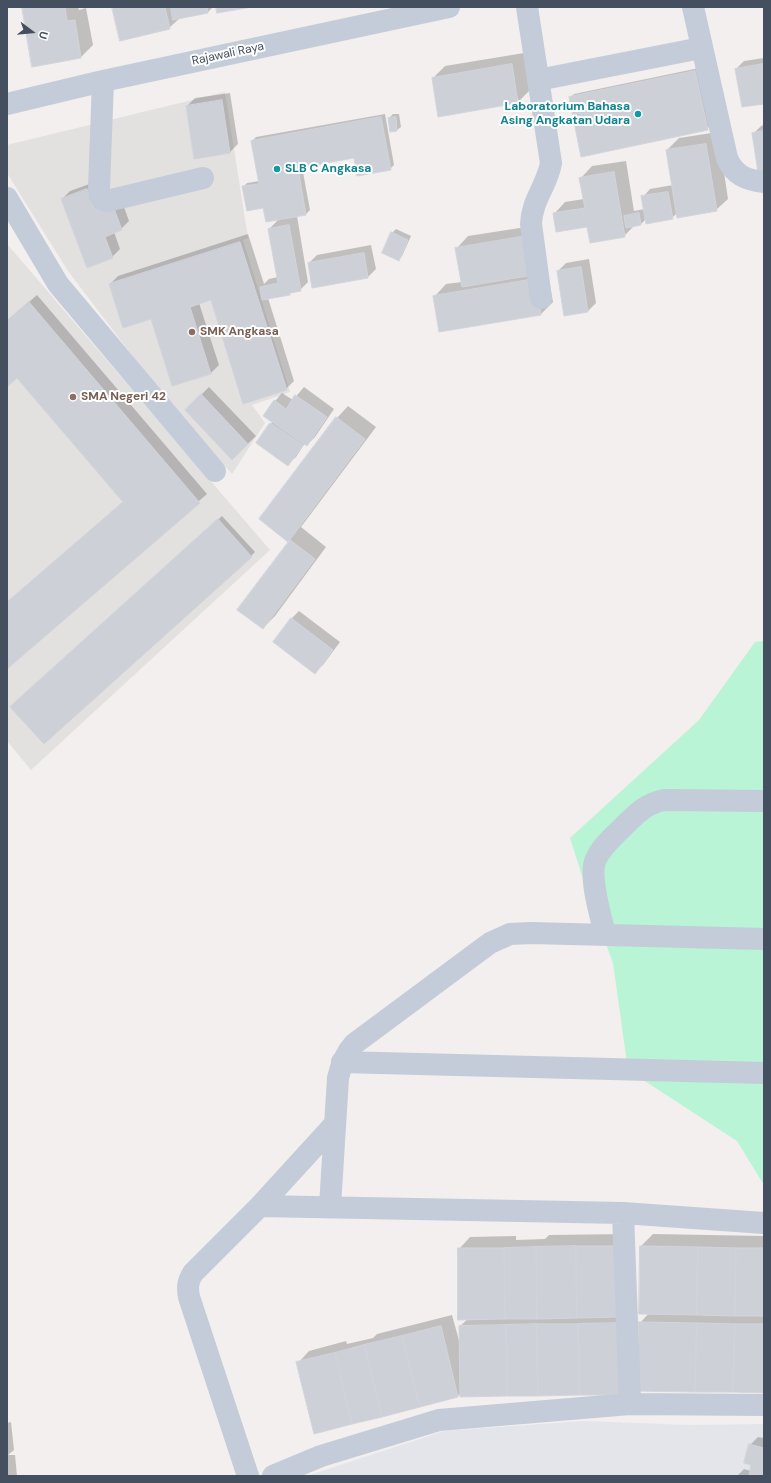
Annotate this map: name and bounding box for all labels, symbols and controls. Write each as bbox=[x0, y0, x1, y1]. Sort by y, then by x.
north arrow bbox=[12, 12, 52, 52]
text: U bbox=[36, 30, 51, 41]
street label: Rajawali Raya bbox=[191, 39, 265, 69]
place label: Laboratorium Bahasa Asing Angkatan Udara bbox=[500, 100, 630, 128]
marker: Laboratorium Bahasa Asing Angkatan Udara bbox=[633, 109, 643, 119]
place label: SLB C Angkasa bbox=[285, 162, 371, 176]
marker: SLB C Angkasa bbox=[272, 164, 282, 174]
place label: SMK Angkasa bbox=[200, 325, 279, 339]
marker: SMK Angkasa bbox=[187, 327, 197, 337]
place label: SMA Negeri 42 bbox=[81, 390, 166, 404]
marker: SMA Negeri 42 bbox=[68, 392, 78, 402]

